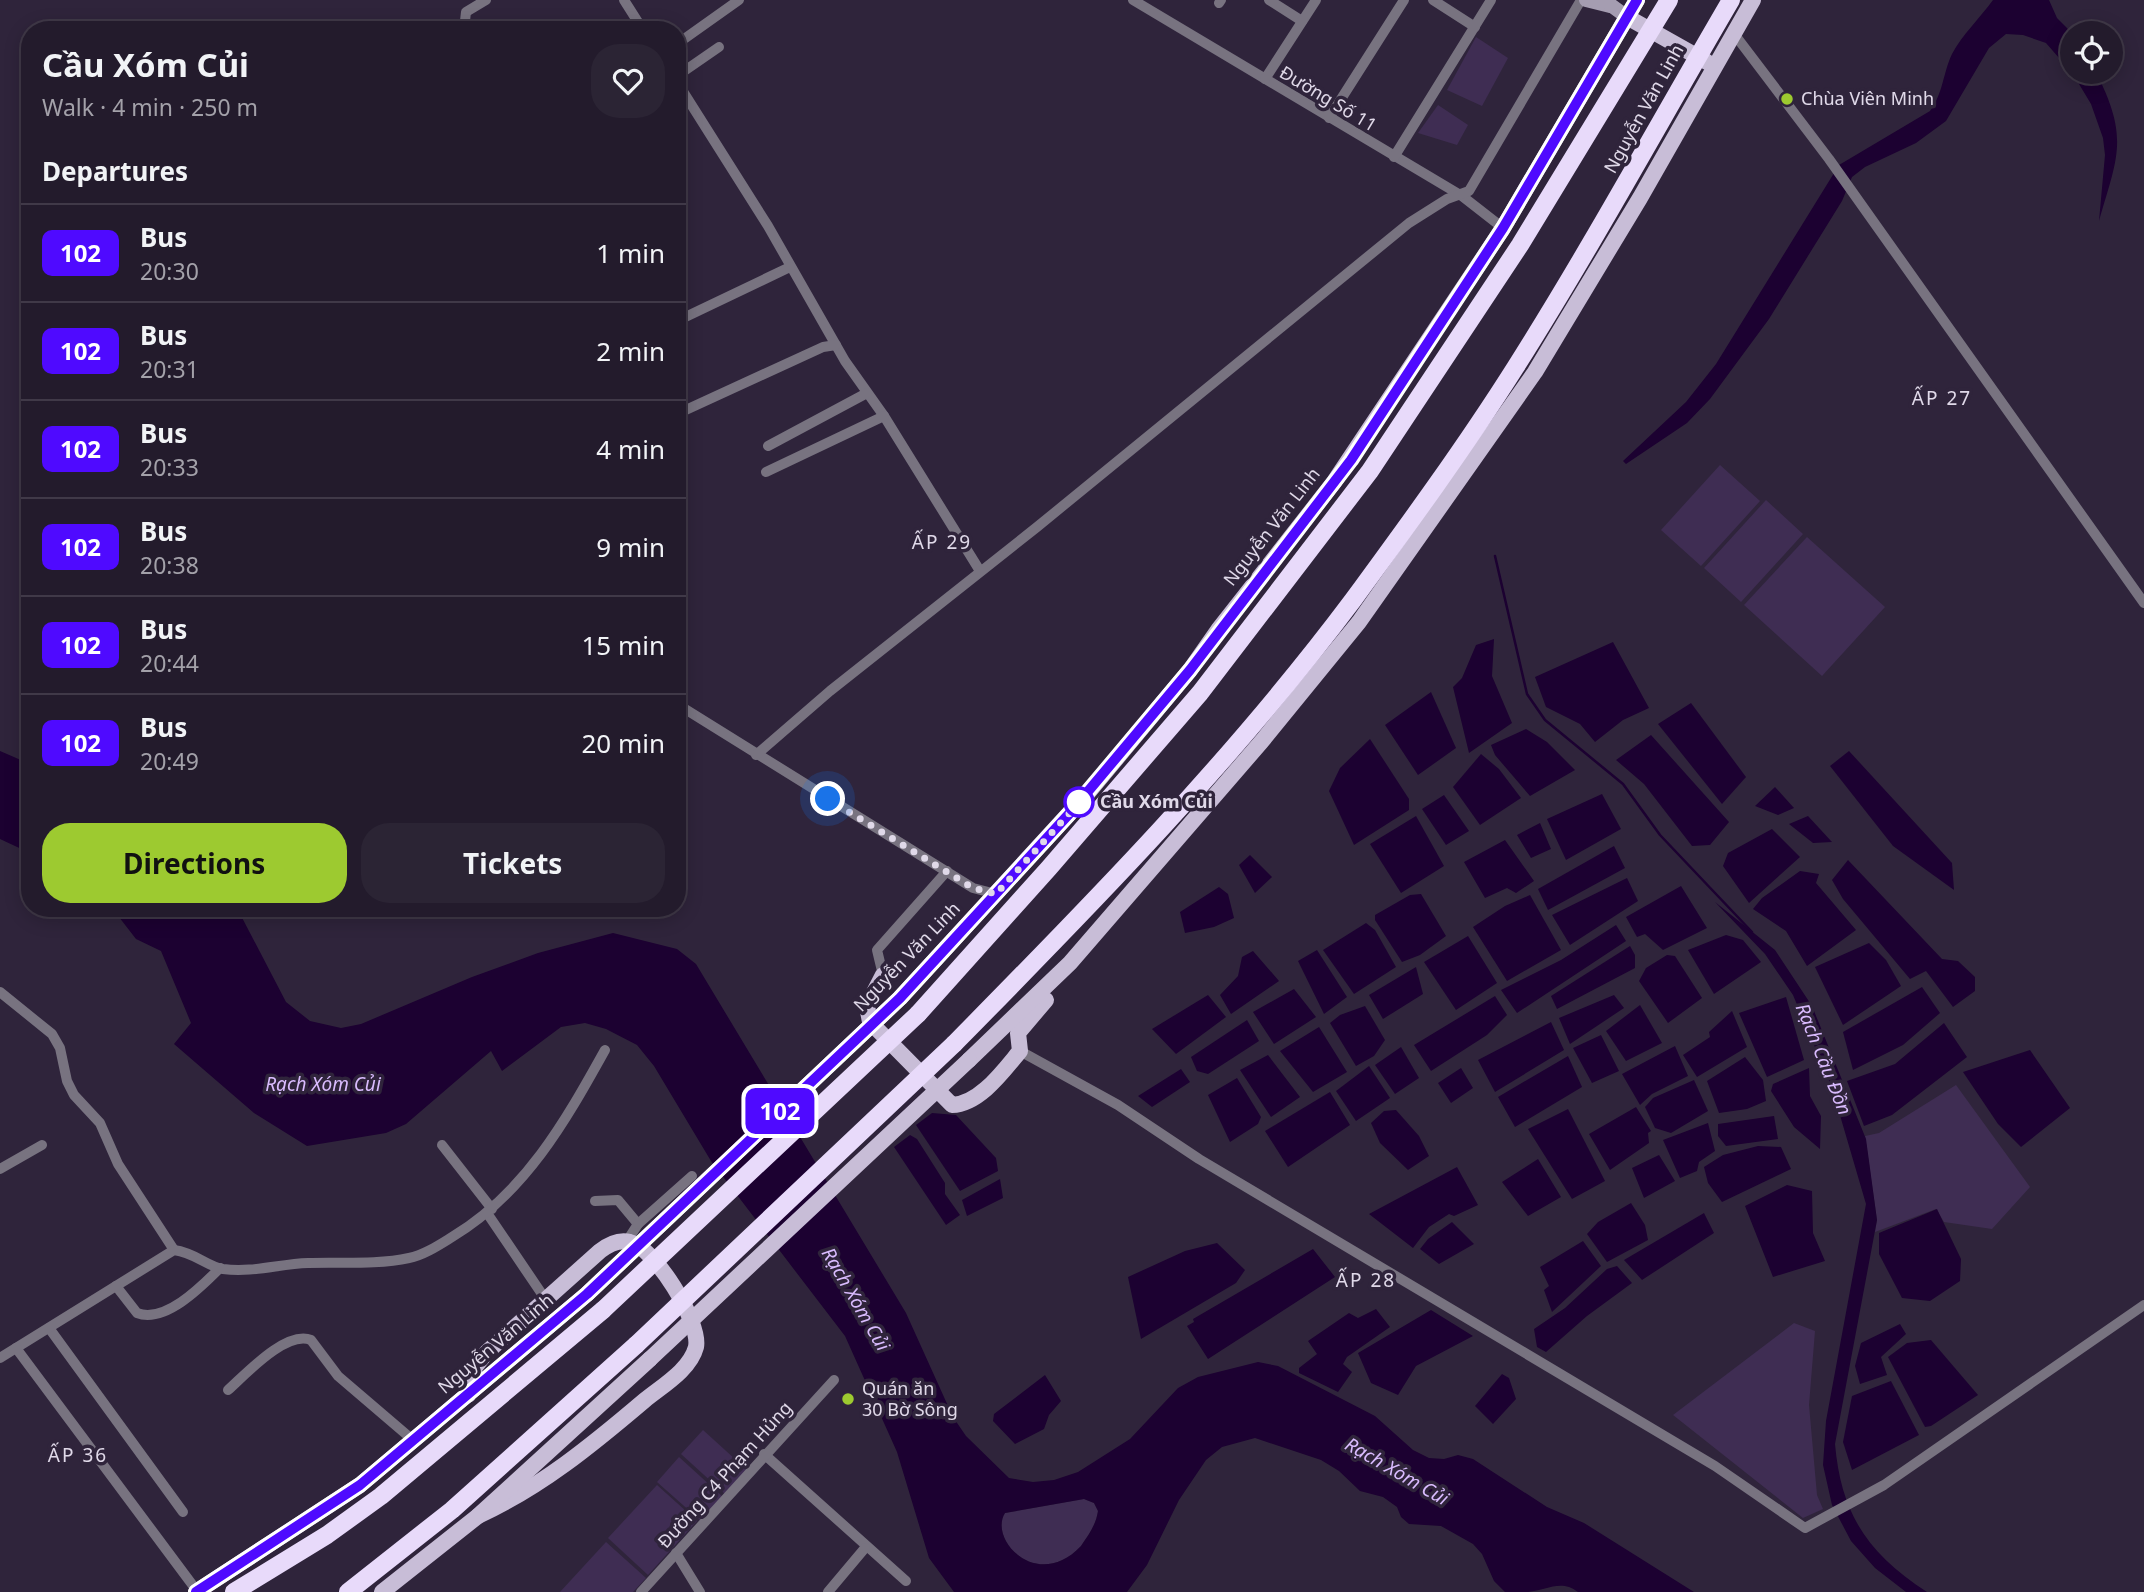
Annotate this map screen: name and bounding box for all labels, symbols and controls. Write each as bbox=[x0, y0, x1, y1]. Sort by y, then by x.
map controls bbox=[2060, 21, 2123, 84]
button: locate bbox=[2060, 21, 2123, 84]
street label: Nguyễn Văn Linh bbox=[1598, 40, 1688, 177]
text: Cầu Xóm Củi bbox=[42, 42, 249, 87]
button: heart bbox=[591, 44, 665, 118]
street label: Đường Số 11 bbox=[1275, 60, 1382, 137]
place label: Chùa Viên Minh bbox=[1801, 86, 1934, 110]
text: Walk · 4 min · 250 m bbox=[42, 91, 258, 123]
marker: Chùa Viên Minh bbox=[1779, 91, 1795, 107]
text: Departures bbox=[42, 153, 188, 189]
text: Bus bbox=[140, 219, 187, 255]
text: 1 min bbox=[596, 235, 665, 271]
text: 102 bbox=[60, 236, 101, 269]
text: 20:30 bbox=[140, 255, 199, 287]
text: Bus bbox=[140, 317, 187, 353]
text: 2 min bbox=[596, 333, 665, 369]
text: 102 bbox=[60, 334, 101, 367]
text: 20:31 bbox=[140, 353, 199, 385]
district label: ẤP 27 bbox=[1912, 385, 1972, 411]
text: Bus bbox=[140, 415, 187, 451]
text: 4 min bbox=[596, 431, 665, 467]
text: 102 bbox=[60, 432, 101, 465]
text: 20:33 bbox=[140, 451, 199, 483]
street label: Nguyễn Văn Linh bbox=[1218, 462, 1325, 590]
text: Bus bbox=[140, 513, 187, 549]
text: 9 min bbox=[596, 529, 665, 565]
district label: ẤP 29 bbox=[912, 529, 972, 555]
text: 102 bbox=[60, 530, 101, 563]
text: 20:38 bbox=[140, 549, 199, 581]
text: Bus bbox=[140, 611, 187, 647]
text: 15 min bbox=[581, 627, 665, 663]
text: 102 bbox=[60, 628, 101, 661]
text: 20:44 bbox=[140, 647, 199, 679]
text: Bus bbox=[140, 709, 187, 745]
text: 20 min bbox=[581, 725, 665, 761]
text: 102 bbox=[60, 726, 101, 759]
text: 20:49 bbox=[140, 745, 199, 777]
your location bbox=[810, 781, 845, 816]
marker: Cầu Xóm Củi bbox=[1064, 787, 1094, 817]
place label: Cầu Xóm Củi bbox=[1100, 789, 1213, 813]
button: Directions bbox=[42, 823, 347, 903]
button: Tickets bbox=[361, 823, 665, 903]
street label: Nguyễn Văn Linh bbox=[848, 896, 965, 1016]
water label: Rạch Cầu Đồn bbox=[1790, 999, 1858, 1119]
water label: Rạch Xóm Củi bbox=[265, 1071, 382, 1097]
line badge: 102 bbox=[740, 1088, 820, 1134]
text: 102 bbox=[759, 1094, 801, 1127]
water label: Rạch Xóm Củi bbox=[816, 1242, 897, 1356]
district label: ẤP 28 bbox=[1336, 1267, 1396, 1293]
street label: Nguyễn Văn Linh bbox=[433, 1288, 558, 1399]
place label: Quán ăn 30 Bờ Sông bbox=[862, 1376, 958, 1421]
marker: Quán ăn 30 Bờ Sông bbox=[840, 1391, 856, 1407]
street label: Đường C4 Phạm Hủng bbox=[652, 1396, 797, 1553]
water label: Rạch Xóm Củi bbox=[1340, 1431, 1454, 1512]
district label: ẤP 36 bbox=[48, 1442, 108, 1468]

